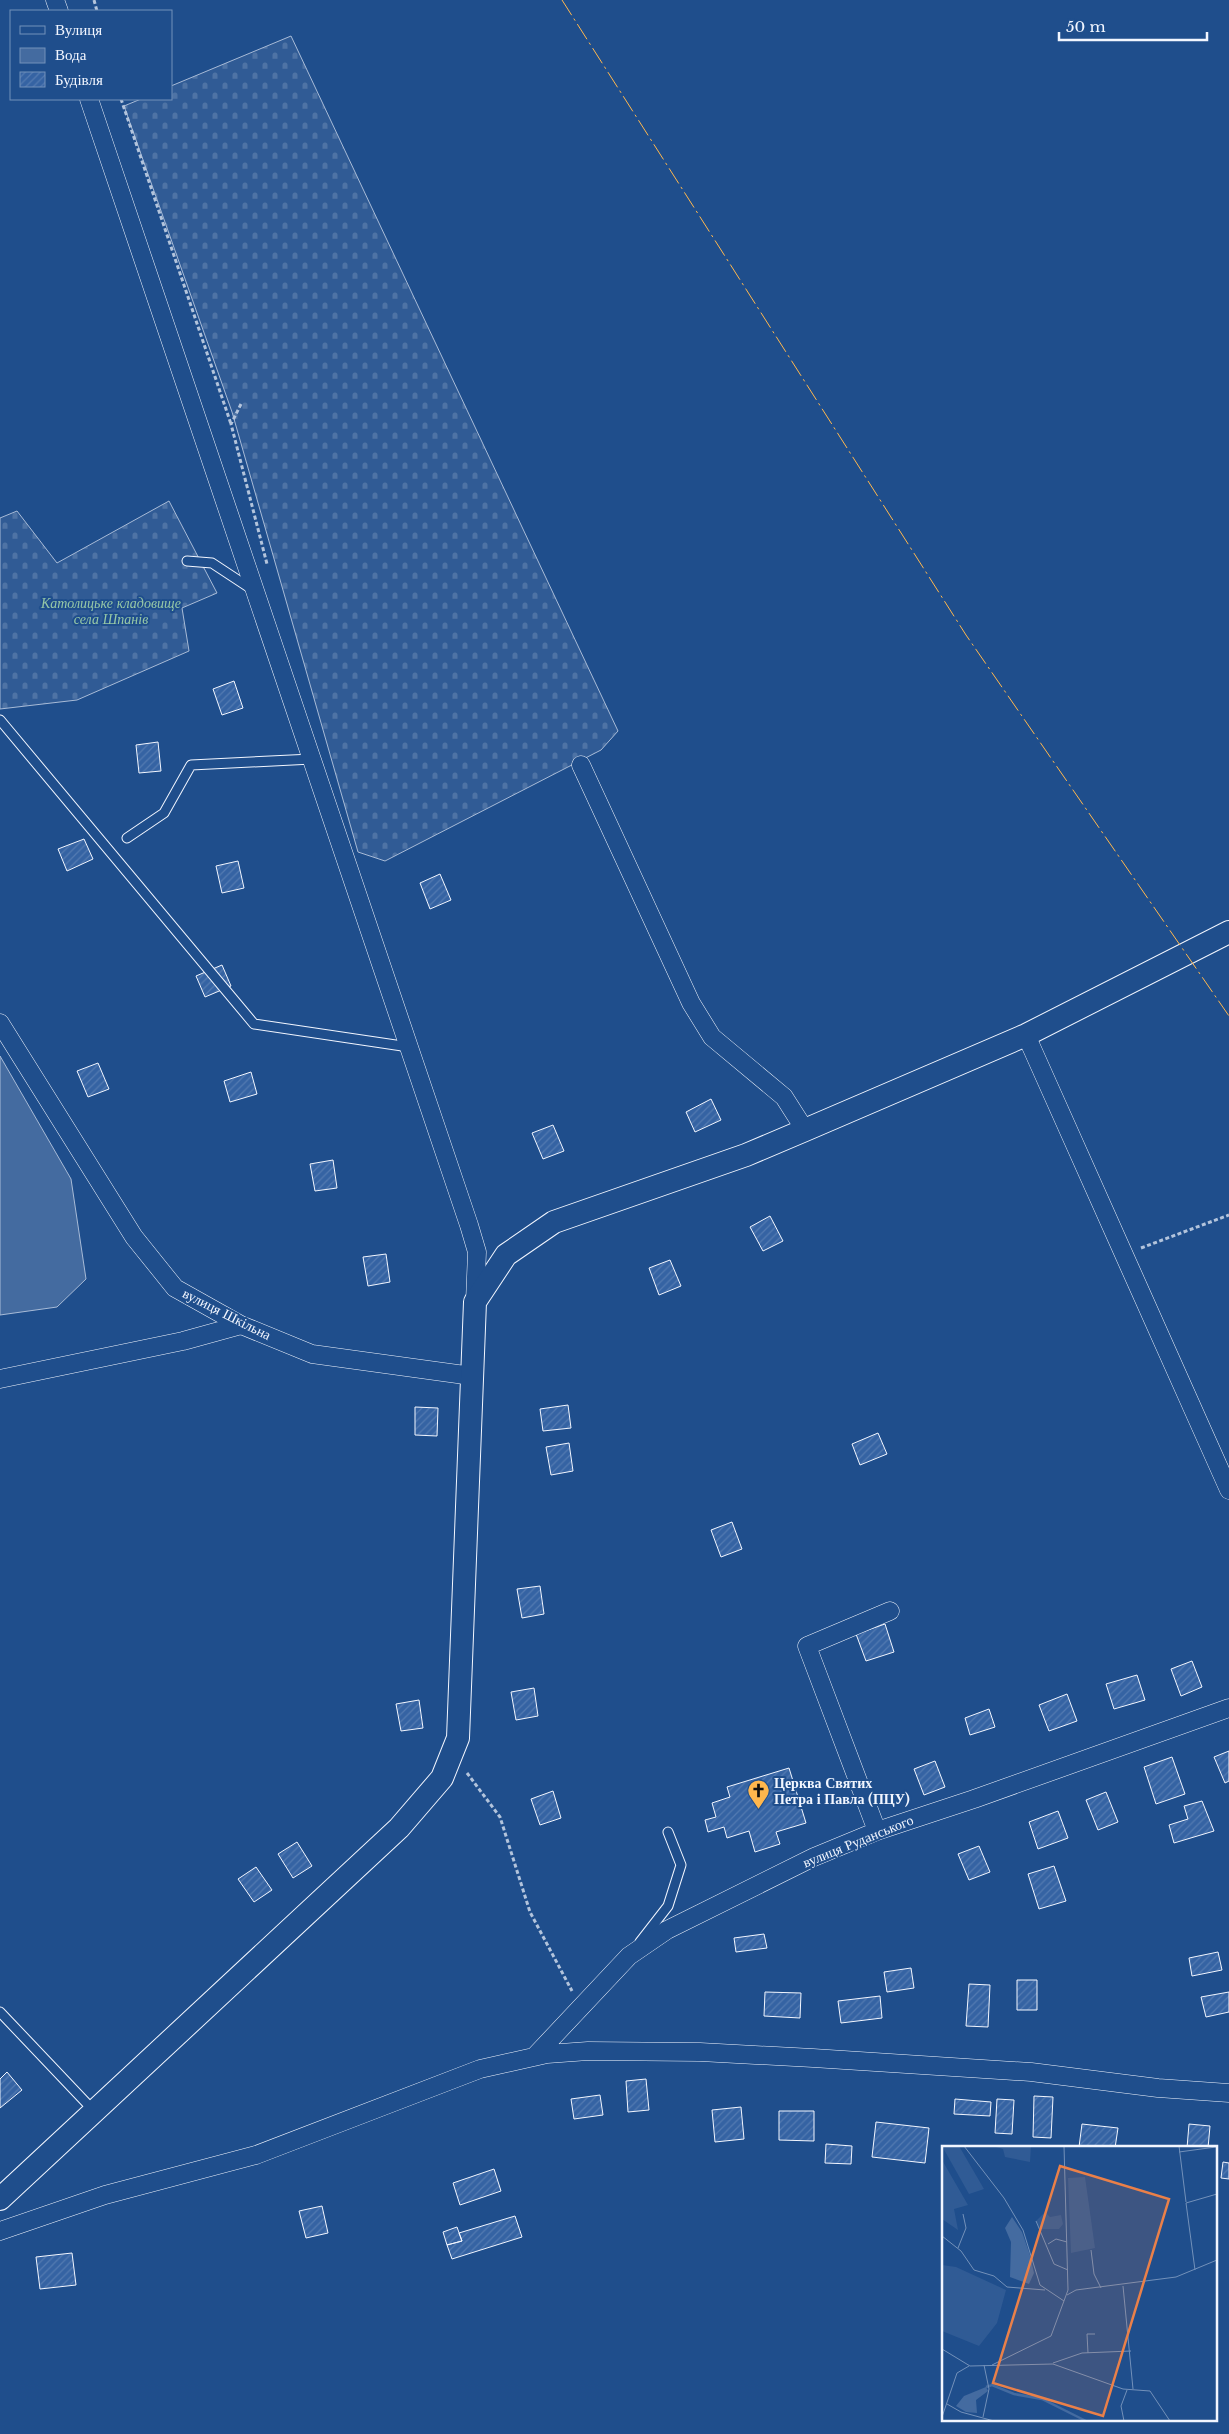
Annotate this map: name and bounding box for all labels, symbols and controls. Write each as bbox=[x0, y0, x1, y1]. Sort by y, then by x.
legend bbox=[10, 10, 172, 100]
scale bar bbox=[1059, 10, 1206, 42]
text: 50 m bbox=[1066, 17, 1106, 36]
text: Вулиця bbox=[55, 20, 102, 39]
text: Вода bbox=[55, 45, 87, 64]
text: Будівля bbox=[55, 70, 103, 89]
park label: Католицьке кладовище села Шпанів bbox=[40, 594, 181, 628]
street label: вулиця Шкільна bbox=[180, 1284, 275, 1344]
place label: Церква Святих Петра і Павла (ПЦУ) bbox=[774, 1774, 910, 1808]
church icon: Церква Святих Петра і Павла (ПЦУ) bbox=[746, 1779, 770, 1810]
street label: вулиця Руданського bbox=[800, 1811, 916, 1871]
inset map bbox=[942, 2146, 1216, 2422]

